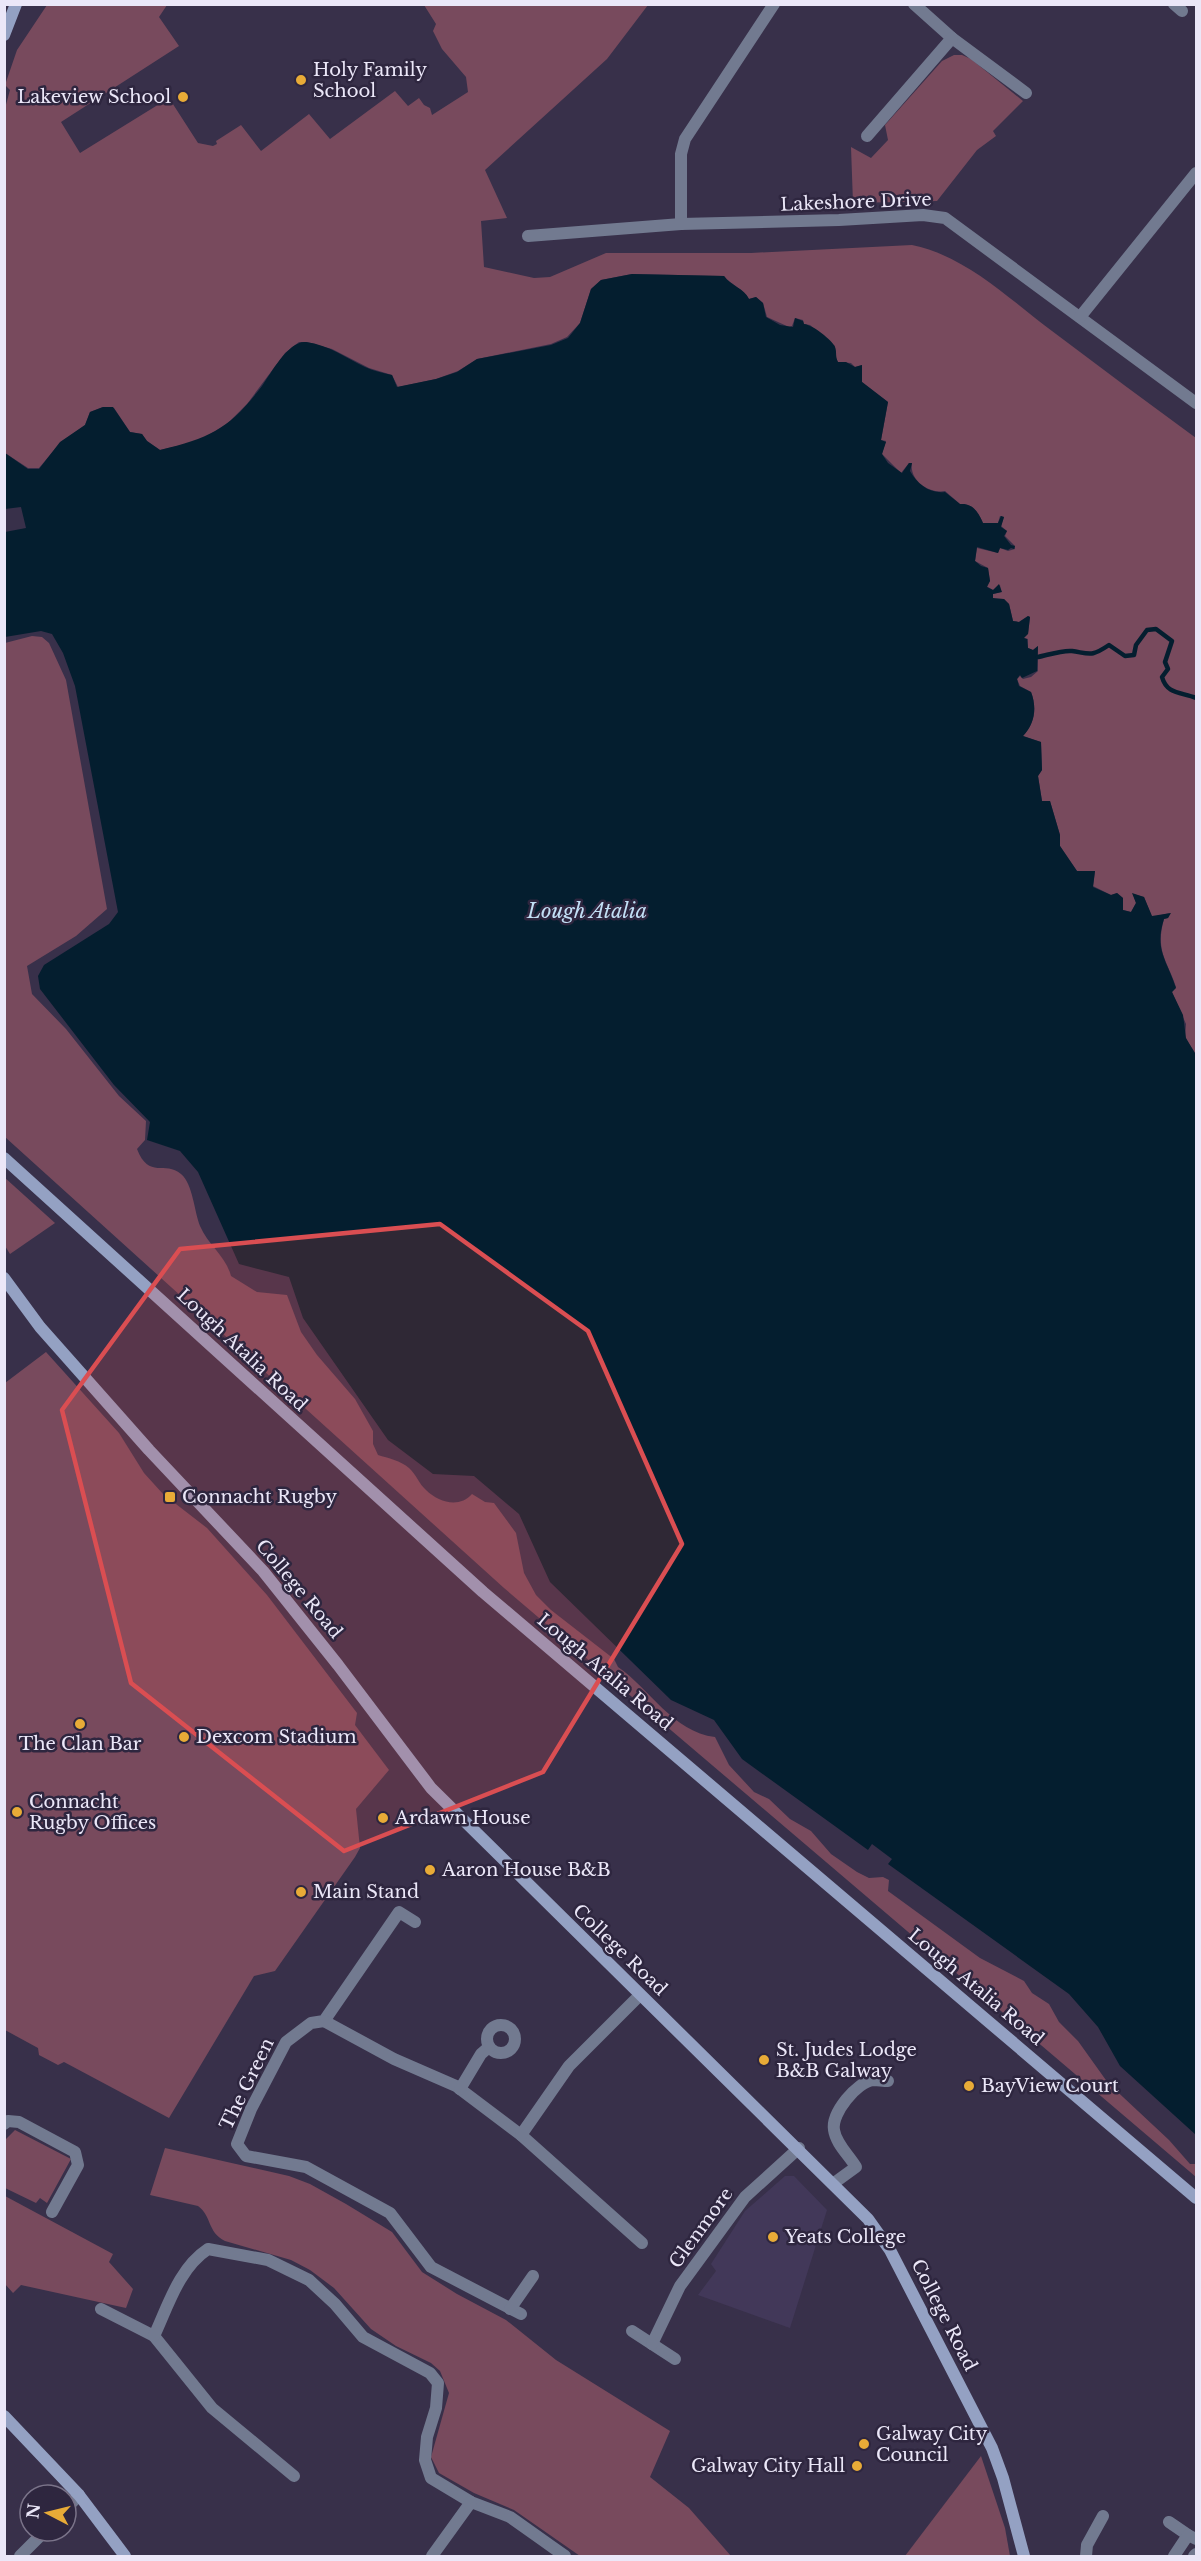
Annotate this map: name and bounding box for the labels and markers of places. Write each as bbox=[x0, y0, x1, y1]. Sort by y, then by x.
place label: Holy Family School bbox=[313, 59, 427, 102]
marker: Holy Family School bbox=[294, 73, 308, 87]
place label: Lakeview School bbox=[17, 86, 171, 108]
marker: Lakeview School bbox=[176, 90, 190, 104]
place label: Connacht Rugby bbox=[182, 1486, 337, 1508]
marker: Connacht Rugby bbox=[163, 1490, 177, 1504]
marker: The Clan Bar bbox=[73, 1717, 87, 1731]
place label: Dexcom Stadium bbox=[196, 1726, 357, 1748]
marker: Dexcom Stadium bbox=[177, 1730, 191, 1744]
place label: The Clan Bar bbox=[19, 1733, 142, 1755]
place label: Connacht Rugby Offices bbox=[29, 1791, 156, 1834]
marker: Connacht Rugby Offices bbox=[10, 1805, 24, 1819]
place label: Ardawn House bbox=[394, 1807, 530, 1829]
marker: Ardawn House bbox=[376, 1811, 390, 1825]
place label: Aaron House B&B bbox=[441, 1859, 611, 1881]
marker: Aaron House B&B bbox=[423, 1863, 437, 1877]
place label: Main Stand bbox=[313, 1881, 419, 1903]
marker: Main Stand bbox=[294, 1885, 308, 1899]
place label: St. Judes Lodge B&B Galway bbox=[776, 2039, 917, 2082]
marker: St. Judes Lodge B&B Galway bbox=[757, 2053, 771, 2067]
place label: BayView Court bbox=[981, 2075, 1119, 2097]
marker: BayView Court bbox=[962, 2079, 976, 2093]
place label: Yeats College bbox=[784, 2226, 906, 2248]
marker: Yeats College bbox=[766, 2230, 780, 2244]
place label: Galway City Council bbox=[876, 2423, 988, 2466]
marker: Galway City Council bbox=[857, 2437, 871, 2451]
place label: Galway City Hall bbox=[691, 2455, 845, 2477]
marker: Galway City Hall bbox=[850, 2459, 864, 2473]

